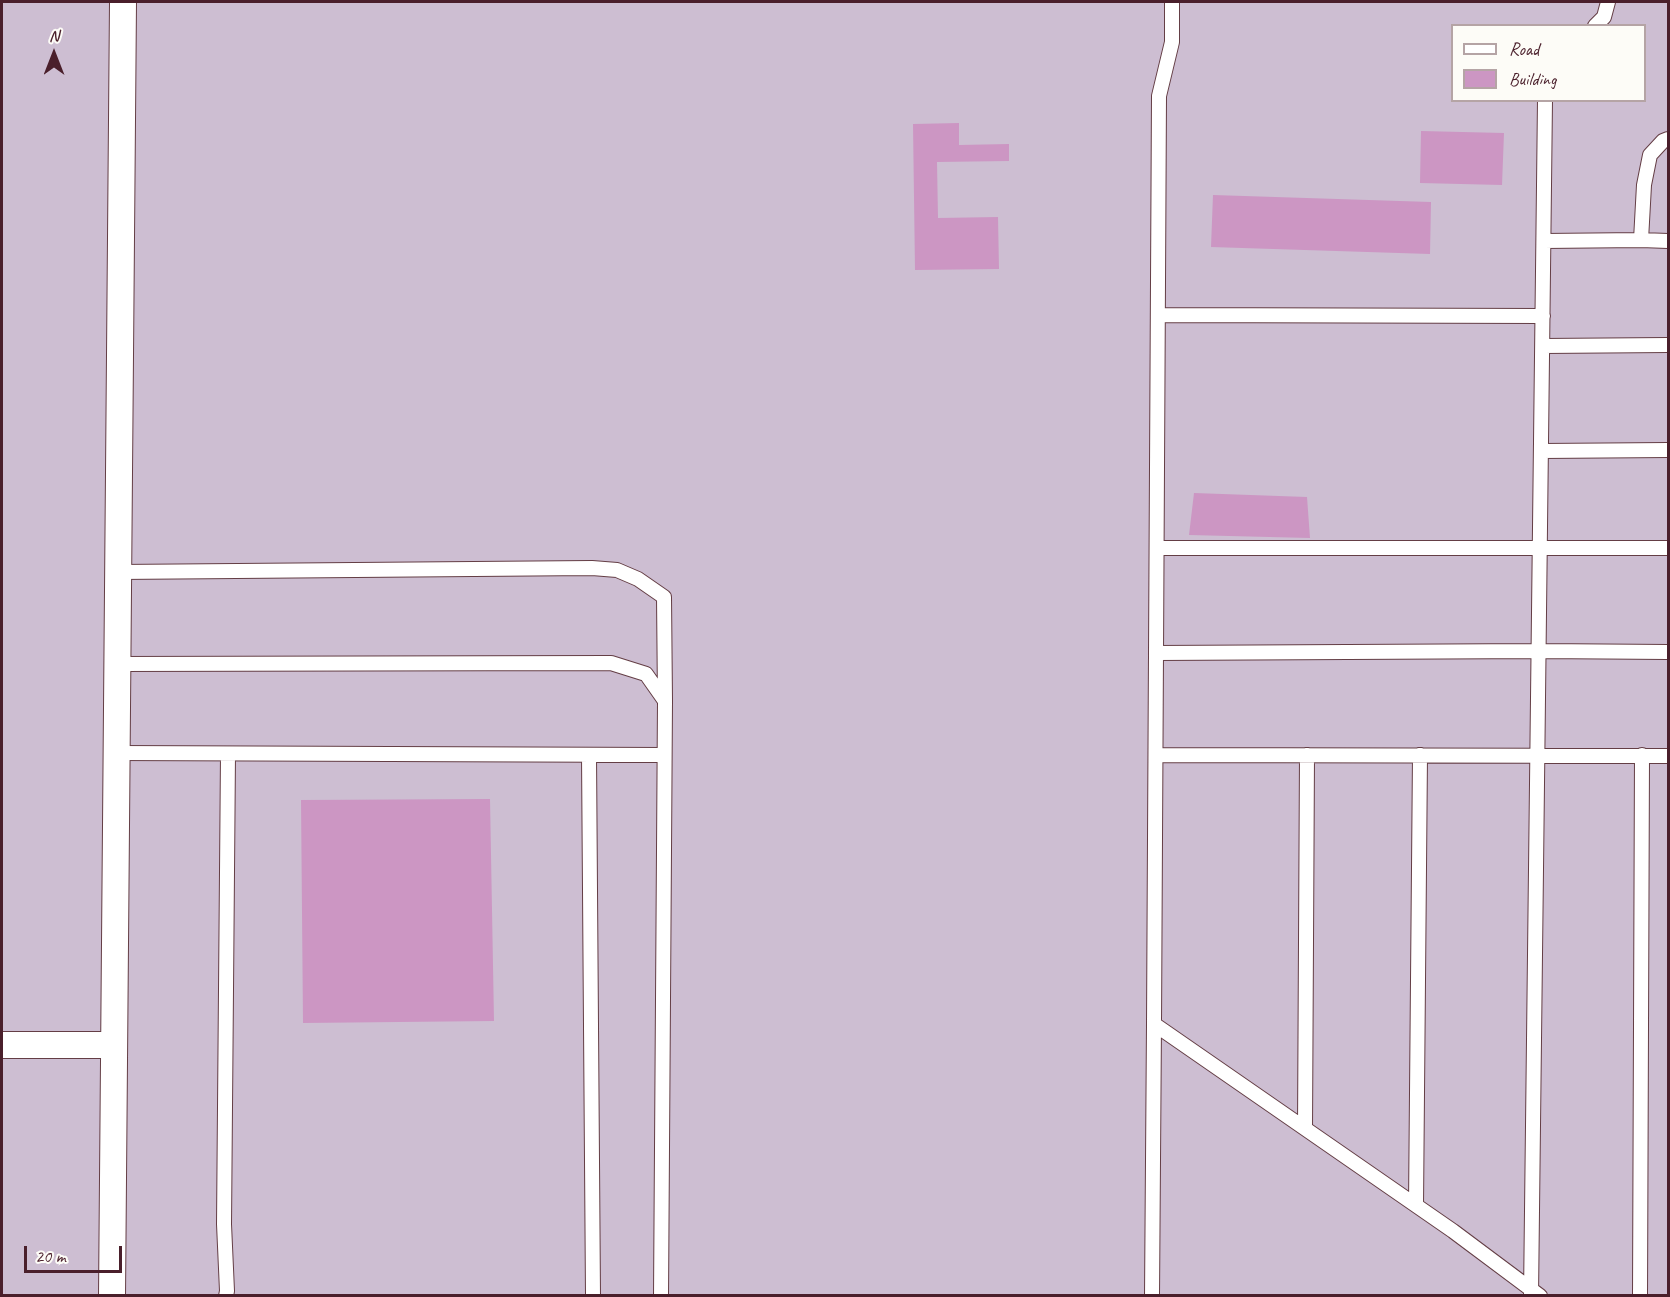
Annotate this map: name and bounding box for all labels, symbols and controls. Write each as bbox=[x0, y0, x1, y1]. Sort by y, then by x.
north arrow bbox=[24, 24, 84, 84]
legend bbox=[1451, 24, 1646, 102]
text: N bbox=[49, 26, 59, 46]
text: Road bbox=[1509, 38, 1539, 60]
text: Building bbox=[1509, 68, 1556, 90]
scale bar bbox=[27, 1234, 124, 1272]
text: 20 m bbox=[35, 1245, 66, 1267]

